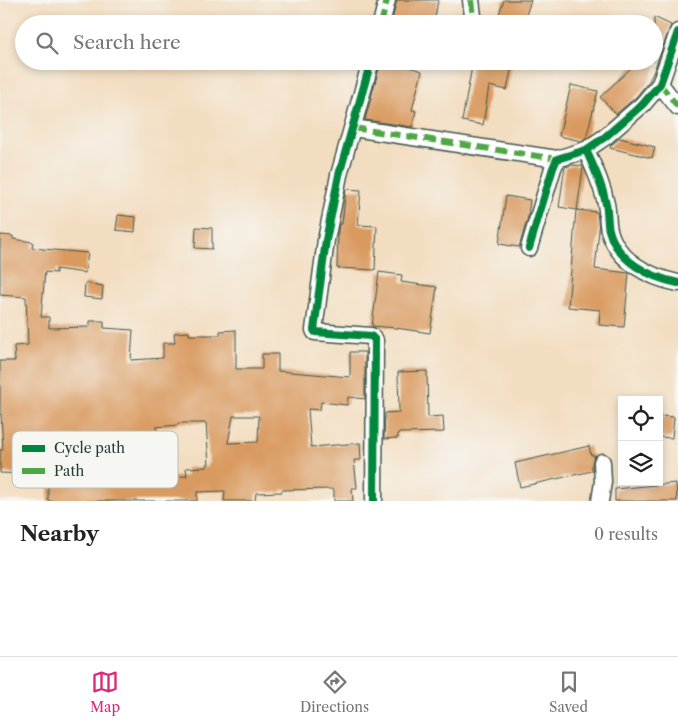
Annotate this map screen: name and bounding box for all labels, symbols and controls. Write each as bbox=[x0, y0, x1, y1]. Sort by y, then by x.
search box bbox=[15, 15, 663, 70]
icon: search bbox=[33, 29, 61, 57]
text: Search here bbox=[73, 31, 181, 54]
map controls bbox=[618, 396, 663, 486]
button: locate bbox=[618, 396, 663, 441]
legend bbox=[12, 431, 178, 488]
text: Cycle path bbox=[54, 439, 125, 457]
button: layers bbox=[618, 441, 663, 486]
text: Path bbox=[54, 462, 84, 480]
text: Nearby bbox=[20, 521, 99, 546]
text: 0 results bbox=[594, 524, 658, 544]
tab: Map bbox=[90, 668, 120, 716]
tab: Directions bbox=[300, 668, 369, 716]
tab: Saved bbox=[549, 668, 588, 716]

